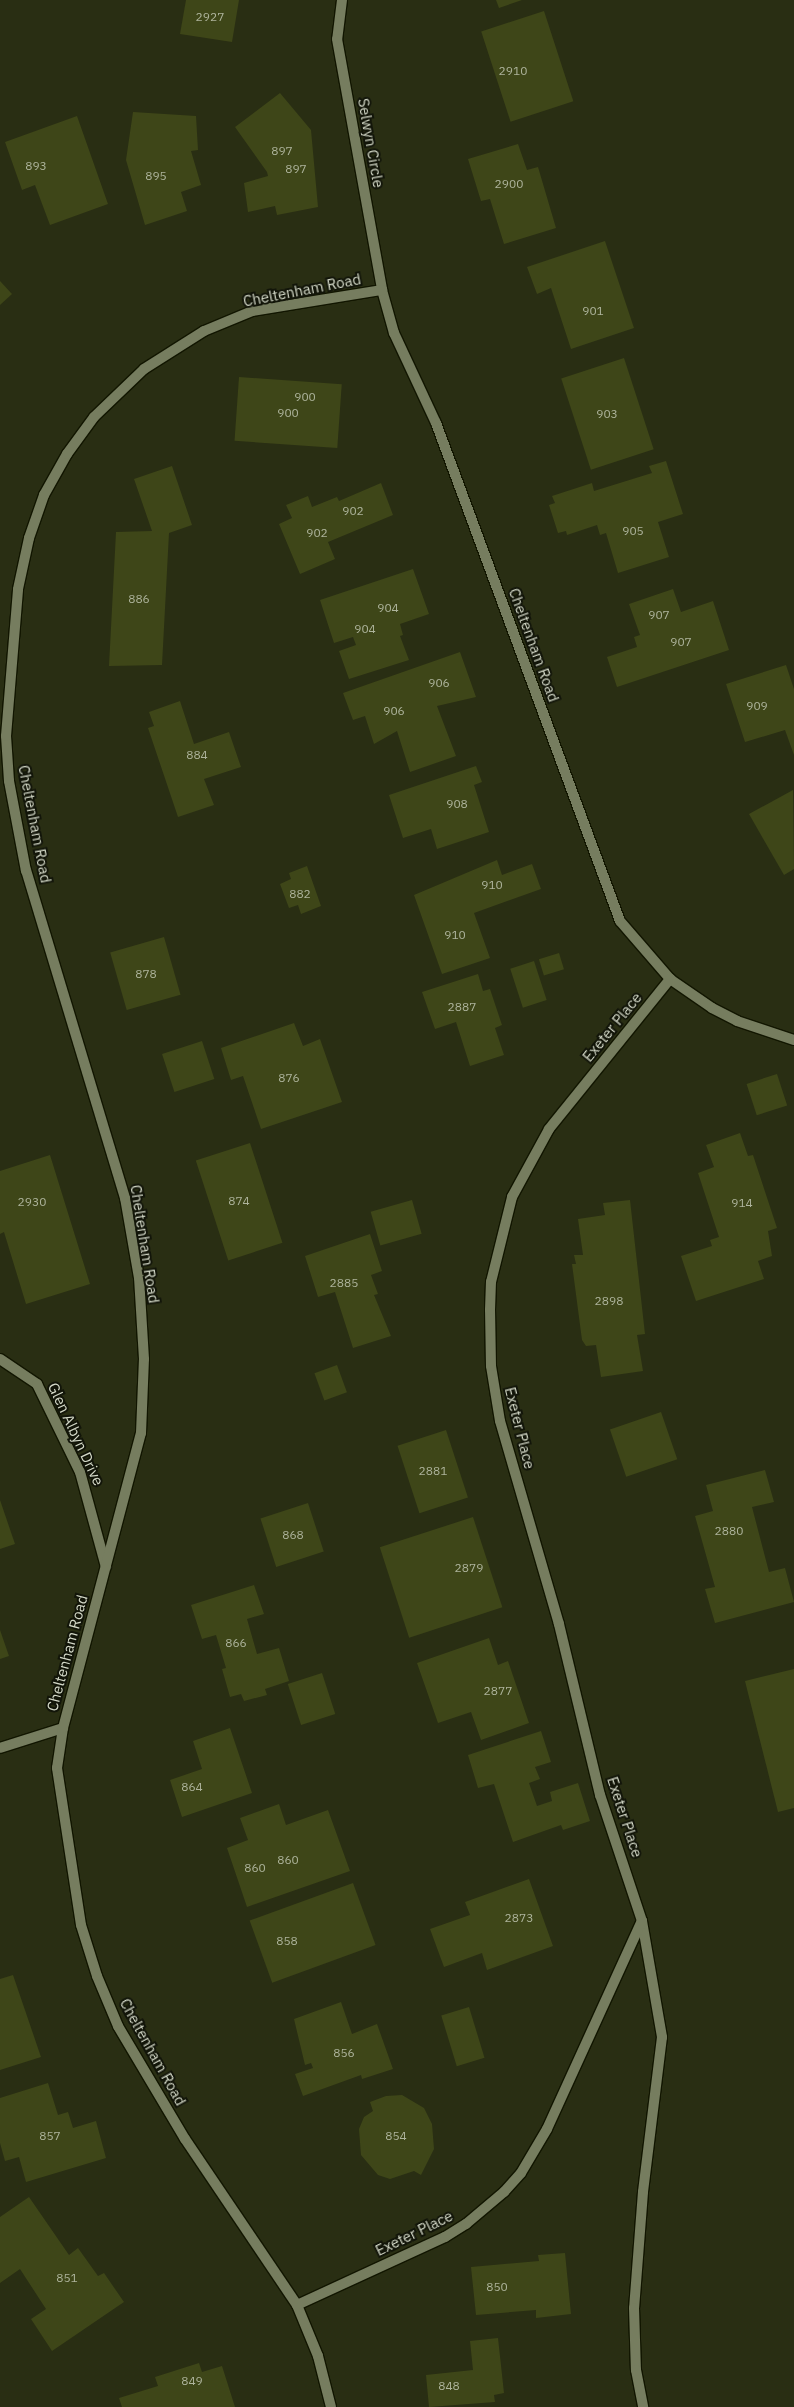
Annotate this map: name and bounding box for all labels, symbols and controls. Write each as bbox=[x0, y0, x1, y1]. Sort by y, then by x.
house number: 2927 bbox=[196, 10, 224, 24]
house number: 2910 bbox=[499, 64, 527, 78]
street label: Selwyn Circle bbox=[354, 97, 388, 189]
house number: 897 bbox=[271, 144, 293, 158]
house number: 893 bbox=[25, 159, 47, 173]
house number: 897 bbox=[285, 162, 307, 176]
house number: 895 bbox=[145, 169, 167, 183]
house number: 2900 bbox=[495, 177, 523, 191]
street label: Cheltenham Road bbox=[242, 270, 362, 310]
house number: 901 bbox=[582, 304, 604, 318]
house number: 900 bbox=[294, 390, 316, 404]
house number: 900 bbox=[277, 406, 299, 420]
house number: 903 bbox=[596, 407, 618, 421]
house number: 902 bbox=[342, 504, 364, 518]
house number: 905 bbox=[622, 524, 644, 538]
house number: 902 bbox=[306, 526, 328, 540]
street label: Cheltenham Road bbox=[505, 586, 563, 704]
house number: 886 bbox=[128, 592, 150, 606]
house number: 904 bbox=[377, 601, 399, 615]
house number: 907 bbox=[648, 608, 670, 622]
house number: 904 bbox=[354, 622, 376, 636]
house number: 907 bbox=[670, 635, 692, 649]
house number: 906 bbox=[428, 676, 450, 690]
house number: 909 bbox=[746, 699, 768, 713]
house number: 906 bbox=[383, 704, 405, 718]
house number: 884 bbox=[186, 748, 208, 762]
street label: Cheltenham Road bbox=[15, 764, 55, 884]
house number: 908 bbox=[446, 797, 468, 811]
house number: 910 bbox=[481, 878, 503, 892]
house number: 882 bbox=[289, 887, 311, 901]
house number: 910 bbox=[444, 928, 466, 942]
house number: 878 bbox=[135, 967, 157, 981]
street label: Exeter Place bbox=[579, 989, 645, 1065]
house number: 2887 bbox=[448, 1000, 476, 1014]
house number: 876 bbox=[278, 1071, 300, 1085]
street label: Cheltenham Road bbox=[127, 1183, 163, 1305]
house number: 874 bbox=[228, 1194, 250, 1208]
house number: 2930 bbox=[18, 1195, 46, 1209]
house number: 914 bbox=[731, 1196, 753, 1210]
house number: 2885 bbox=[330, 1276, 358, 1290]
house number: 2898 bbox=[595, 1294, 623, 1308]
street label: Glen Albyn Drive bbox=[44, 1380, 108, 1488]
street label: Exeter Place bbox=[501, 1385, 539, 1471]
house number: 2881 bbox=[419, 1464, 447, 1478]
house number: 2880 bbox=[715, 1524, 743, 1538]
house number: 868 bbox=[282, 1528, 304, 1542]
house number: 2879 bbox=[455, 1561, 483, 1575]
street label: Cheltenham Road bbox=[43, 1593, 91, 1713]
house number: 866 bbox=[225, 1636, 247, 1650]
house number: 2877 bbox=[484, 1684, 512, 1698]
street label: Exeter Place bbox=[603, 1774, 647, 1860]
house number: 864 bbox=[181, 1780, 203, 1794]
house number: 860 bbox=[277, 1853, 299, 1867]
house number: 860 bbox=[244, 1861, 266, 1875]
house number: 2873 bbox=[505, 1911, 533, 1925]
house number: 858 bbox=[276, 1934, 298, 1948]
street label: Cheltenham Road bbox=[116, 1995, 190, 2109]
house number: 856 bbox=[333, 2046, 355, 2060]
house number: 857 bbox=[39, 2129, 61, 2143]
house number: 854 bbox=[385, 2129, 407, 2143]
street label: Exeter Place bbox=[372, 2207, 456, 2259]
house number: 851 bbox=[56, 2271, 78, 2285]
house number: 850 bbox=[486, 2280, 508, 2294]
house number: 849 bbox=[181, 2374, 203, 2388]
house number: 848 bbox=[438, 2379, 460, 2393]

